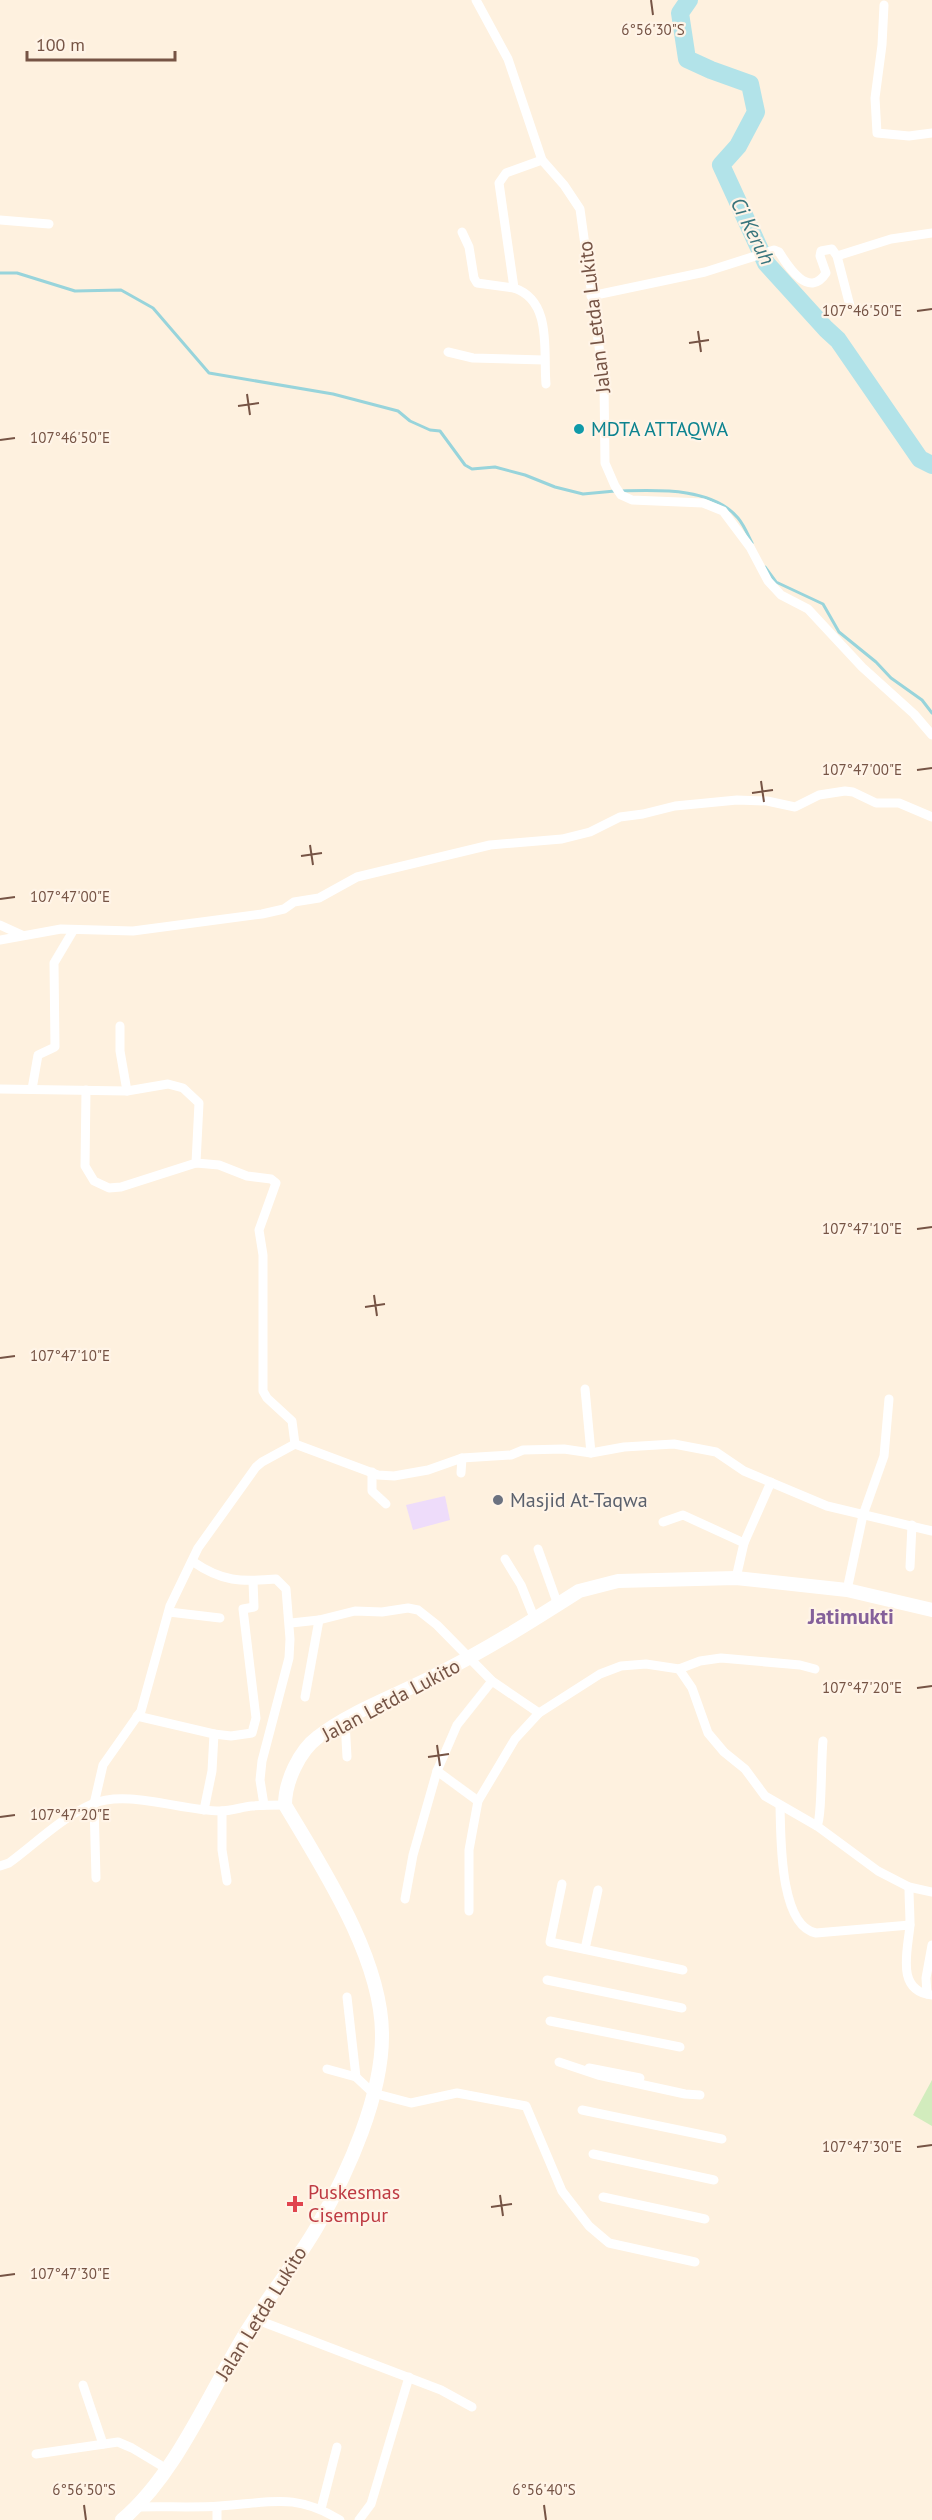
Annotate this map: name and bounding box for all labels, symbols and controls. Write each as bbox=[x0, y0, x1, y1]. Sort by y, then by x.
text: 6°56'30"S bbox=[621, 20, 685, 39]
scale bar bbox=[27, 24, 176, 62]
text: 100 m bbox=[36, 33, 85, 56]
water label: Ci Keruh bbox=[725, 193, 781, 269]
street label: Jalan Letda Lukito bbox=[572, 240, 616, 395]
text: 107°46'50"E bbox=[822, 301, 902, 320]
place label: MDTA ATTAQWA bbox=[591, 416, 728, 442]
marker: MDTA ATTAQWA bbox=[572, 422, 586, 436]
text: 107°46'50"E bbox=[30, 428, 110, 447]
text: 107°47'00"E bbox=[822, 760, 902, 779]
text: 107°47'00"E bbox=[30, 887, 110, 906]
text: 107°47'10"E bbox=[822, 1219, 902, 1238]
text: 107°47'10"E bbox=[30, 1346, 110, 1365]
place label: Masjid At-Taqwa bbox=[510, 1487, 648, 1513]
marker: Masjid At-Taqwa bbox=[491, 1493, 505, 1507]
district label: Jatimukti bbox=[807, 1602, 894, 1630]
street label: Jalan Letda Lukito bbox=[317, 1653, 465, 1748]
text: 107°47'20"E bbox=[822, 1678, 902, 1697]
text: 107°47'20"E bbox=[30, 1805, 110, 1824]
text: 107°47'30"E bbox=[822, 2137, 902, 2156]
place label: Puskesmas Cisempur bbox=[308, 2179, 400, 2228]
marker: Puskesmas Cisempur bbox=[286, 2195, 304, 2213]
street label: Jalan Letda Lukito bbox=[209, 2241, 313, 2386]
text: 107°47'30"E bbox=[30, 2264, 110, 2283]
text: 6°56'50"S bbox=[52, 2480, 116, 2499]
text: 6°56'40"S bbox=[512, 2480, 576, 2499]

